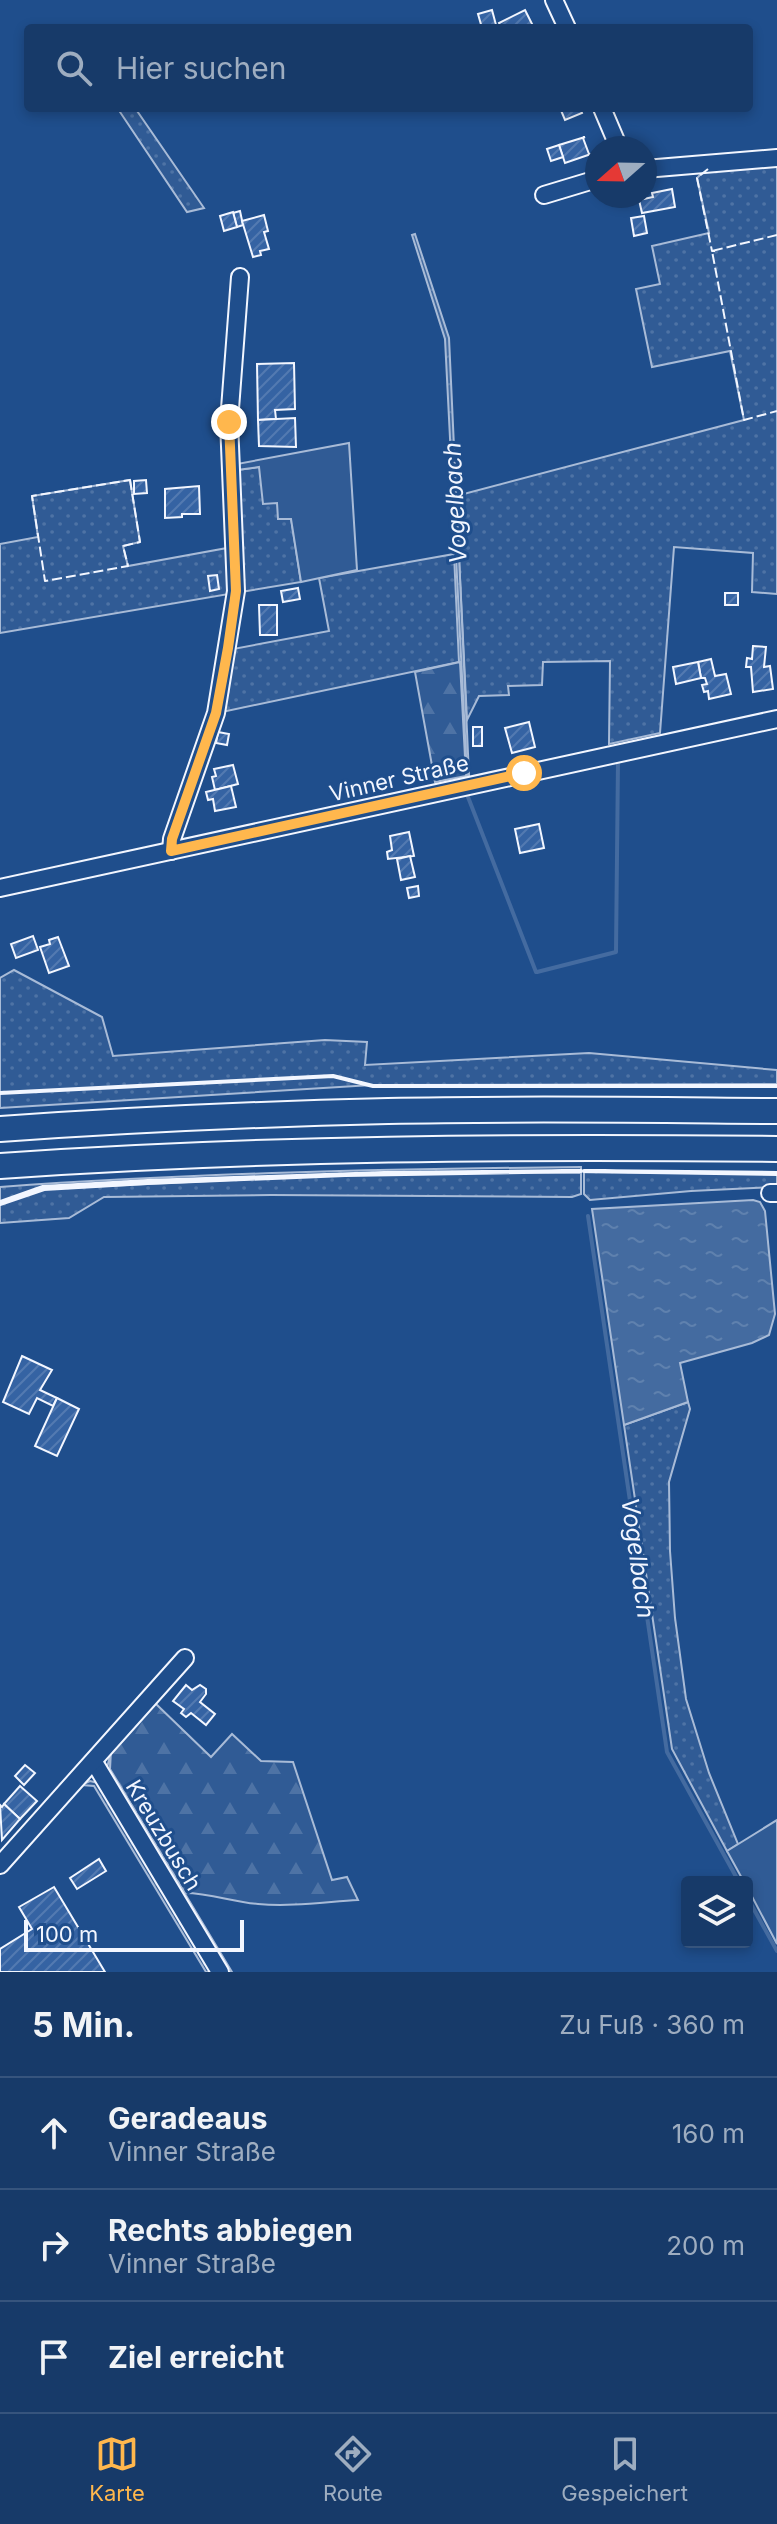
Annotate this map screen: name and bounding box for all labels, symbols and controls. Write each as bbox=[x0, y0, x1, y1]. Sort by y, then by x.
search box bbox=[24, 24, 753, 112]
icon: search bbox=[52, 46, 96, 90]
text: Hier suchen bbox=[116, 50, 286, 86]
north arrow bbox=[585, 136, 657, 208]
route end bbox=[211, 404, 247, 440]
water label: Vogelbach bbox=[437, 442, 473, 564]
street label: Vinner Straße bbox=[327, 749, 471, 807]
route start bbox=[506, 755, 542, 791]
water label: Vogelbach bbox=[615, 1496, 661, 1620]
street label: Kreuzbusch bbox=[121, 1775, 207, 1895]
map controls bbox=[681, 1876, 753, 1948]
button: layers bbox=[681, 1876, 753, 1948]
scale bar bbox=[24, 1916, 244, 1952]
text: 100 m bbox=[36, 1921, 98, 1947]
text: 5 Min. bbox=[32, 2004, 135, 2045]
text: Zu Fuß · 360 m bbox=[559, 2009, 745, 2040]
text: Geradeaus bbox=[108, 2100, 268, 2136]
icon: ahead bbox=[32, 2111, 76, 2155]
text: 160 m bbox=[672, 2118, 745, 2149]
text: Vinner Straße bbox=[108, 2136, 276, 2167]
text: Rechts abbiegen bbox=[108, 2212, 353, 2248]
icon: right bbox=[32, 2223, 76, 2267]
text: 200 m bbox=[666, 2230, 745, 2261]
text: Vinner Straße bbox=[108, 2248, 276, 2279]
icon: arrive bbox=[32, 2335, 76, 2379]
text: Ziel erreicht bbox=[108, 2339, 284, 2375]
tab: Karte bbox=[89, 2432, 145, 2506]
tab: Route bbox=[323, 2432, 383, 2506]
tab: Gespeichert bbox=[561, 2432, 688, 2506]

